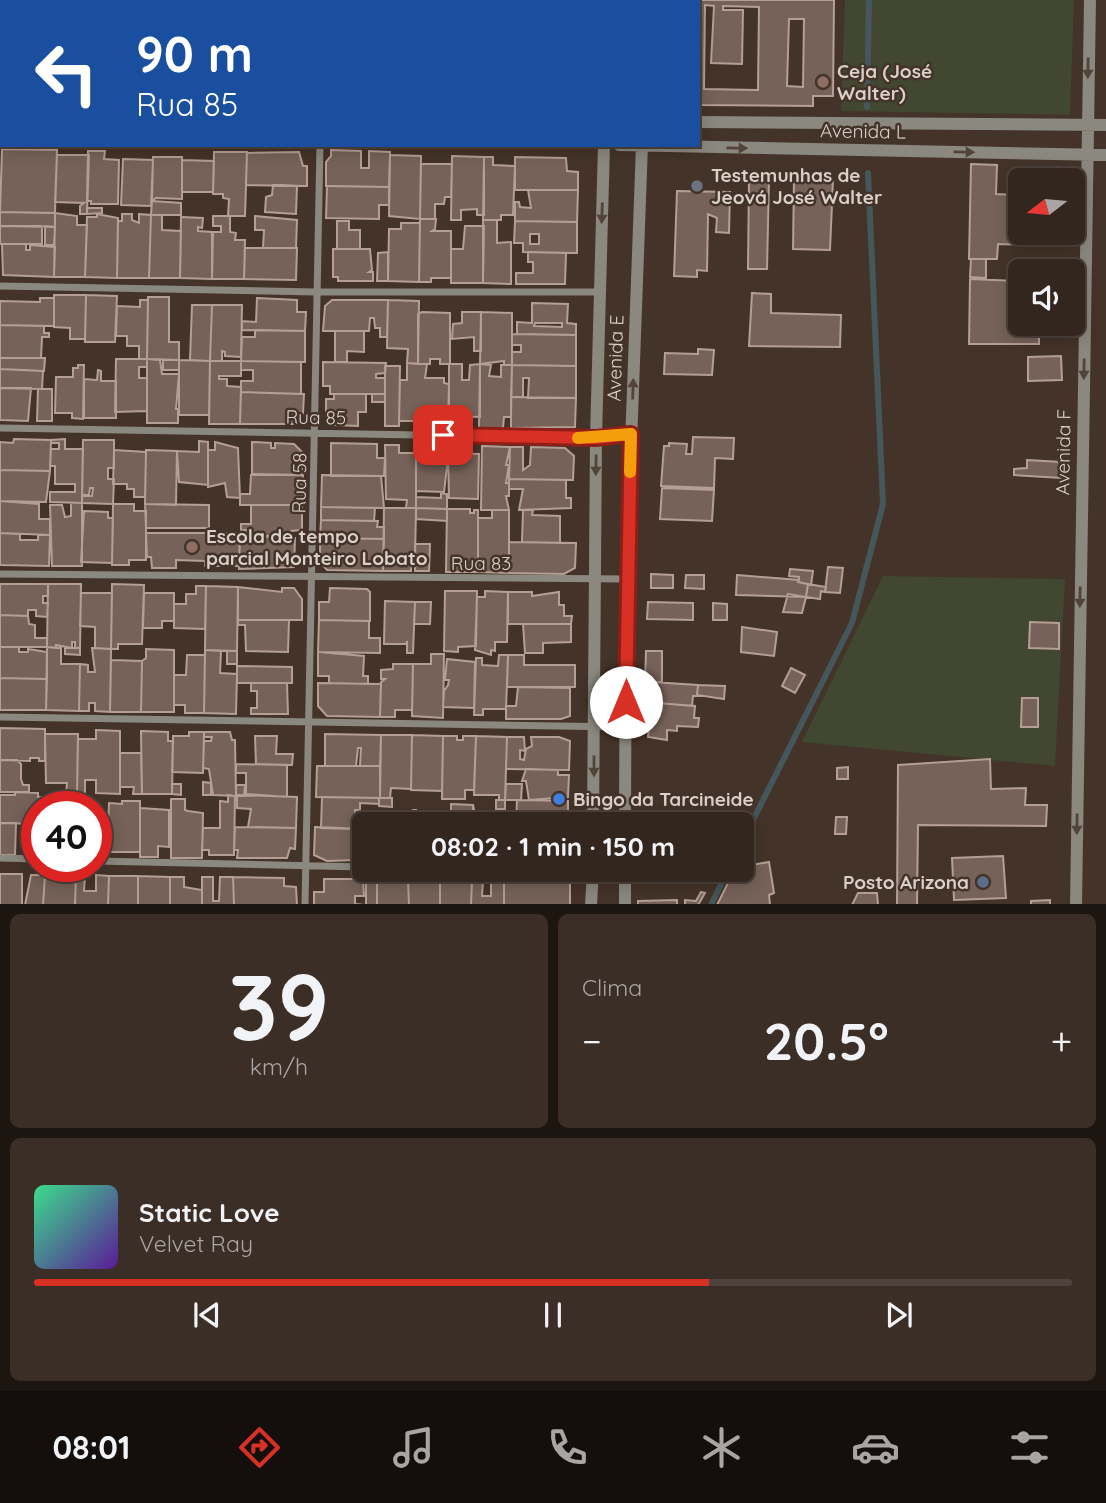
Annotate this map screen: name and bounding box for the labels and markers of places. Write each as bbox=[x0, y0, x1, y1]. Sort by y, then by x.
place label: Ceja (José Walter) bbox=[837, 59, 932, 105]
marker: Ceja (José Walter) bbox=[815, 74, 831, 90]
place label: Testemunhas de Jeová José Walter bbox=[711, 163, 882, 209]
marker: Testemunhas de Jeová José Walter bbox=[689, 178, 705, 194]
pin bbox=[413, 405, 473, 465]
place label: Escola de tempo parcial Monteiro Lobato bbox=[206, 524, 428, 570]
marker: Escola de tempo parcial Monteiro Lobato bbox=[184, 539, 200, 555]
place label: Bingo da Tarcineide bbox=[573, 787, 754, 811]
marker: Bingo da Tarcineide bbox=[551, 791, 567, 807]
place label: Posto Arizona bbox=[843, 870, 969, 894]
marker: Posto Arizona bbox=[975, 874, 991, 890]

